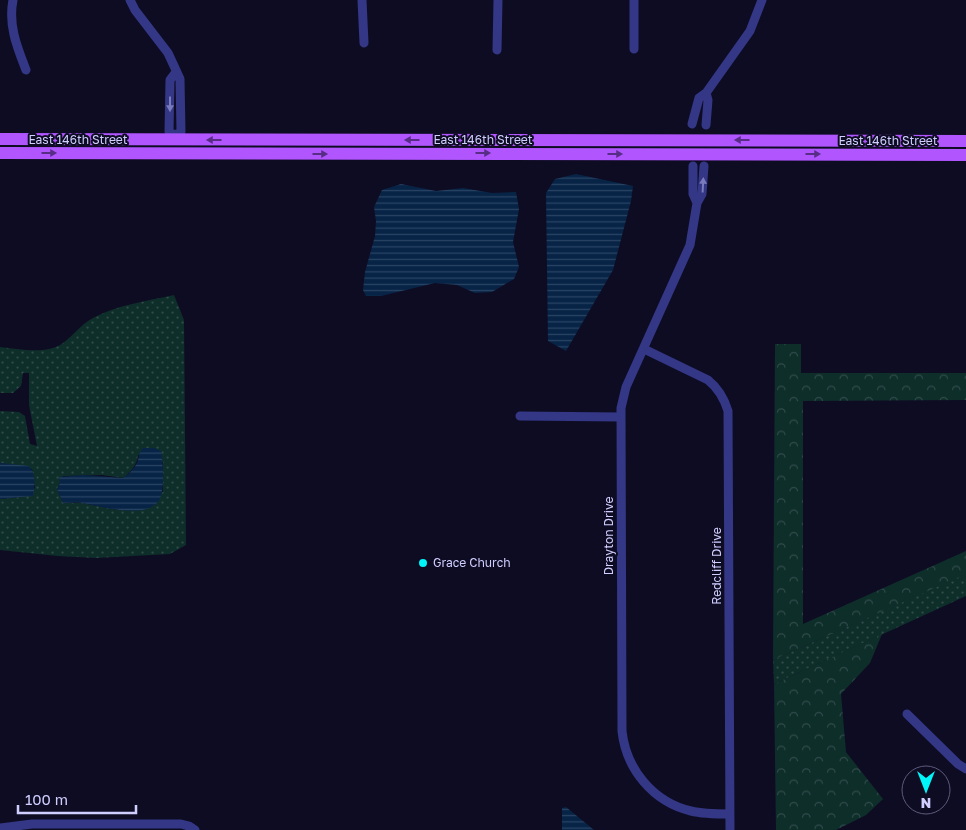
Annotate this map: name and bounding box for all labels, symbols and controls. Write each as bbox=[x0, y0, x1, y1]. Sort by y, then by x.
one-way arrow bbox=[166, 97, 174, 113]
street label: East 146th Street bbox=[28, 132, 128, 147]
street label: East 146th Street bbox=[433, 132, 533, 147]
street label: East 146th Street bbox=[838, 133, 938, 148]
one-way arrow bbox=[206, 136, 222, 144]
one-way arrow bbox=[404, 136, 420, 144]
one-way arrow bbox=[734, 136, 750, 144]
one-way arrow bbox=[41, 149, 57, 157]
one-way arrow bbox=[475, 149, 491, 157]
one-way arrow bbox=[312, 150, 328, 158]
one-way arrow bbox=[607, 150, 623, 158]
one-way arrow bbox=[805, 150, 821, 158]
one-way arrow bbox=[699, 177, 707, 193]
street label: Drayton Drive bbox=[601, 497, 616, 575]
street label: Redcliff Drive bbox=[709, 527, 724, 605]
place label: Grace Church bbox=[433, 555, 511, 570]
marker: Grace Church bbox=[417, 557, 429, 569]
north arrow bbox=[901, 765, 951, 815]
scale bar bbox=[18, 782, 135, 814]
text: 100 m bbox=[25, 790, 68, 808]
text: N bbox=[921, 795, 931, 812]

